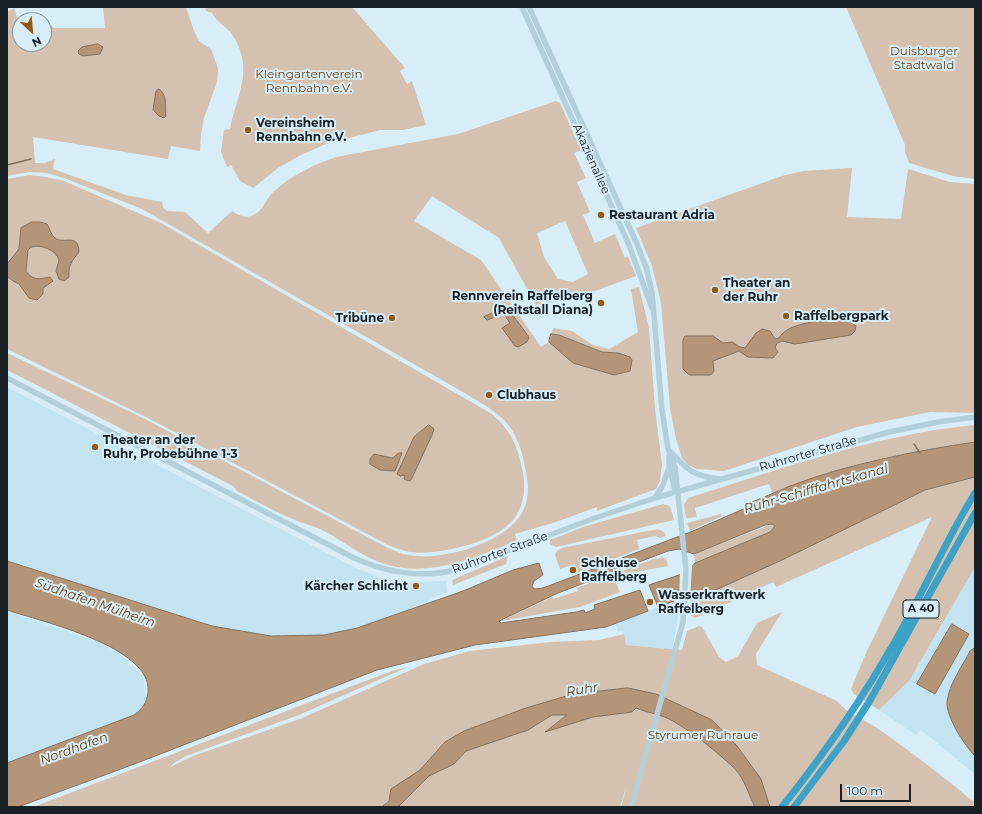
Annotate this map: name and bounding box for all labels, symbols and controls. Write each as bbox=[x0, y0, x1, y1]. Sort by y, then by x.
north arrow bbox=[12, 12, 52, 52]
text: N bbox=[30, 34, 44, 50]
park label: Duisburger Stadtwald bbox=[890, 44, 958, 72]
park label: Kleingartenverein Rennbahn e.V. bbox=[255, 67, 363, 95]
place label: Vereinsheim Rennbahn e.V. bbox=[256, 116, 346, 144]
street label: Akazienallee bbox=[569, 122, 613, 196]
marker: Vereinsheim Rennbahn e.V. bbox=[243, 125, 253, 135]
place label: Restaurant Adria bbox=[609, 208, 715, 222]
marker: Restaurant Adria bbox=[596, 210, 606, 220]
place label: Theater an der Ruhr bbox=[723, 276, 790, 304]
marker: Theater an der Ruhr bbox=[710, 285, 720, 295]
place label: Rennverein Raffelberg (Reitstall Diana) bbox=[452, 289, 593, 317]
marker: Rennverein Raffelberg (Reitstall Diana) bbox=[596, 298, 606, 308]
place label: Raffelbergpark bbox=[794, 309, 889, 323]
place label: Tribüne bbox=[336, 311, 384, 325]
marker: Raffelbergpark bbox=[781, 311, 791, 321]
marker: Tribüne bbox=[387, 313, 397, 323]
place label: Clubhaus bbox=[497, 388, 556, 402]
marker: Clubhaus bbox=[484, 390, 494, 400]
place label: Theater an der Ruhr, Probebühne 1-3 bbox=[103, 433, 238, 461]
street label: Ruhrorter Straße bbox=[758, 433, 858, 475]
marker: Theater an der Ruhr, Probebühne 1-3 bbox=[90, 442, 100, 452]
water label: Ruhr-Schifffahrtskanal bbox=[742, 461, 890, 517]
street label: Ruhrorter Straße bbox=[450, 529, 550, 577]
place label: Schleuse Raffelberg bbox=[581, 556, 647, 584]
marker: Schleuse Raffelberg bbox=[568, 565, 578, 575]
water label: Südhafen Mülheim bbox=[33, 575, 157, 631]
place label: Kärcher Schlicht bbox=[304, 579, 408, 593]
marker: Kärcher Schlicht bbox=[411, 581, 421, 591]
place label: Wasserkraftwerk Raffelberg bbox=[658, 588, 765, 616]
marker: Wasserkraftwerk Raffelberg bbox=[645, 597, 655, 607]
road number: A 40 bbox=[903, 600, 939, 618]
water label: Ruhr bbox=[565, 680, 599, 700]
park label: Styrumer Ruhraue bbox=[648, 728, 758, 742]
water label: Nordhafen bbox=[38, 730, 110, 768]
scale bar bbox=[842, 776, 913, 802]
text: 100 m bbox=[847, 783, 883, 798]

